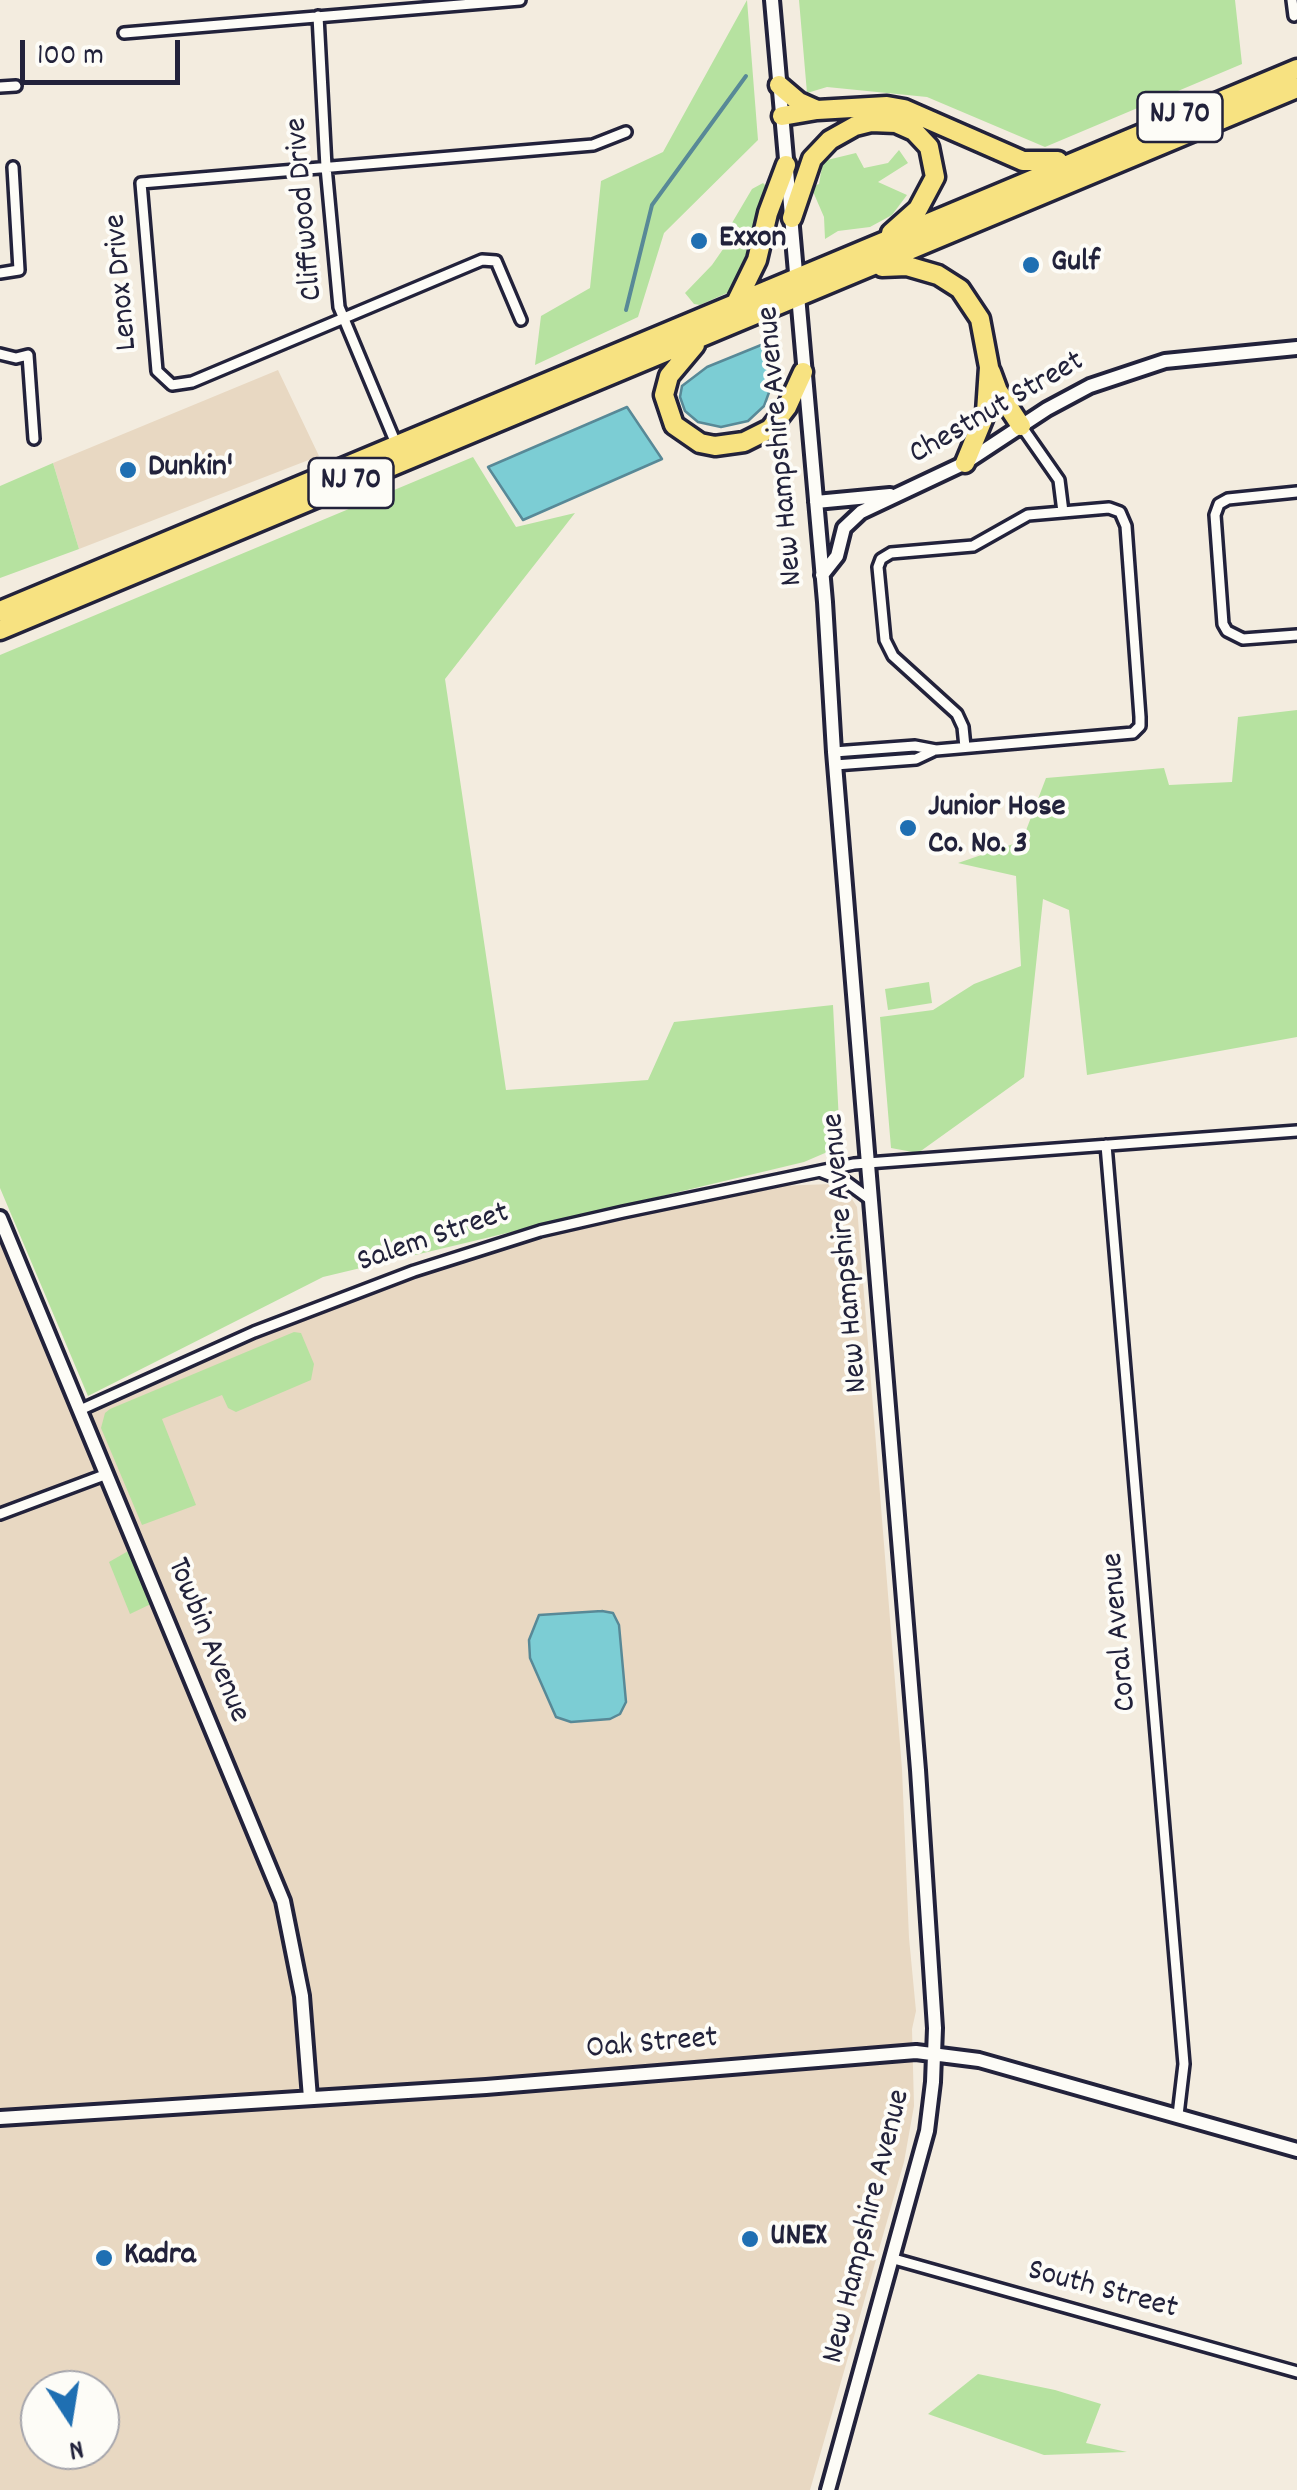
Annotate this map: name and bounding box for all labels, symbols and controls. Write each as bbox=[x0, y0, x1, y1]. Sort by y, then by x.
scale bar bbox=[25, 20, 185, 82]
text: 100 m bbox=[37, 36, 104, 79]
road number: NJ 70 bbox=[1138, 92, 1222, 142]
street label: Cliffwood Drive bbox=[280, 116, 334, 302]
street label: Lenox Drive bbox=[99, 212, 149, 352]
place label: Exxon bbox=[719, 222, 786, 260]
marker: Exxon bbox=[688, 230, 710, 252]
place label: Gulf bbox=[1051, 246, 1100, 284]
marker: Gulf bbox=[1020, 254, 1042, 276]
street label: New Hampshire Avenue bbox=[752, 304, 814, 588]
street label: Chestnut Street bbox=[904, 345, 1092, 475]
place label: Dunkin' bbox=[148, 451, 233, 489]
road number: NJ 70 bbox=[308, 458, 394, 508]
marker: Dunkin' bbox=[117, 459, 139, 481]
place label: Junior Hose Co. No. 3 bbox=[928, 791, 1066, 866]
marker: Junior Hose Co. No. 3 bbox=[897, 817, 919, 839]
street label: New Hampshire Avenue bbox=[817, 1111, 879, 1395]
street label: Salem Street bbox=[353, 1196, 515, 1284]
street label: Coral Avenue bbox=[1096, 1551, 1148, 1713]
street label: Towbin Avenue bbox=[156, 1553, 256, 1729]
street label: Oak Street bbox=[585, 2021, 719, 2071]
street label: New Hampshire Avenue bbox=[816, 2086, 922, 2368]
place label: UNEX bbox=[770, 2220, 827, 2258]
marker: UNEX bbox=[739, 2228, 761, 2250]
place label: Kadra bbox=[124, 2239, 196, 2277]
marker: Kadra bbox=[93, 2247, 115, 2269]
street label: South Street bbox=[1023, 2254, 1181, 2330]
north arrow bbox=[20, 2370, 120, 2470]
text: N bbox=[65, 2426, 87, 2468]

